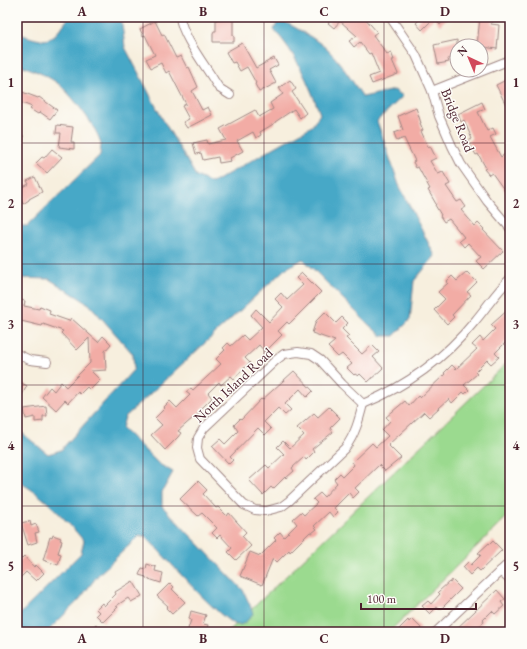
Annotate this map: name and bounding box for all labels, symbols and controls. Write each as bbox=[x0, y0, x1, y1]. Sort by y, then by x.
text: A bbox=[76, 3, 87, 20]
text: B bbox=[199, 3, 207, 20]
text: C bbox=[319, 3, 329, 20]
text: D bbox=[440, 3, 450, 20]
north arrow bbox=[449, 38, 489, 78]
text: N bbox=[454, 43, 470, 59]
text: 1 bbox=[8, 74, 15, 91]
text: 1 bbox=[513, 74, 520, 91]
street label: Bridge Road bbox=[437, 86, 479, 155]
text: 2 bbox=[8, 195, 15, 212]
text: 2 bbox=[513, 195, 520, 212]
text: 3 bbox=[8, 316, 15, 333]
text: 3 bbox=[513, 316, 520, 333]
street label: North Island Road bbox=[190, 343, 277, 426]
text: 4 bbox=[8, 437, 15, 454]
text: 4 bbox=[513, 437, 520, 454]
text: 5 bbox=[8, 558, 14, 575]
text: 5 bbox=[513, 558, 519, 575]
scale bar bbox=[361, 585, 476, 611]
text: 100 m bbox=[367, 591, 397, 607]
text: A bbox=[76, 630, 87, 647]
text: B bbox=[199, 630, 207, 647]
text: C bbox=[319, 630, 329, 647]
text: D bbox=[440, 630, 450, 647]

